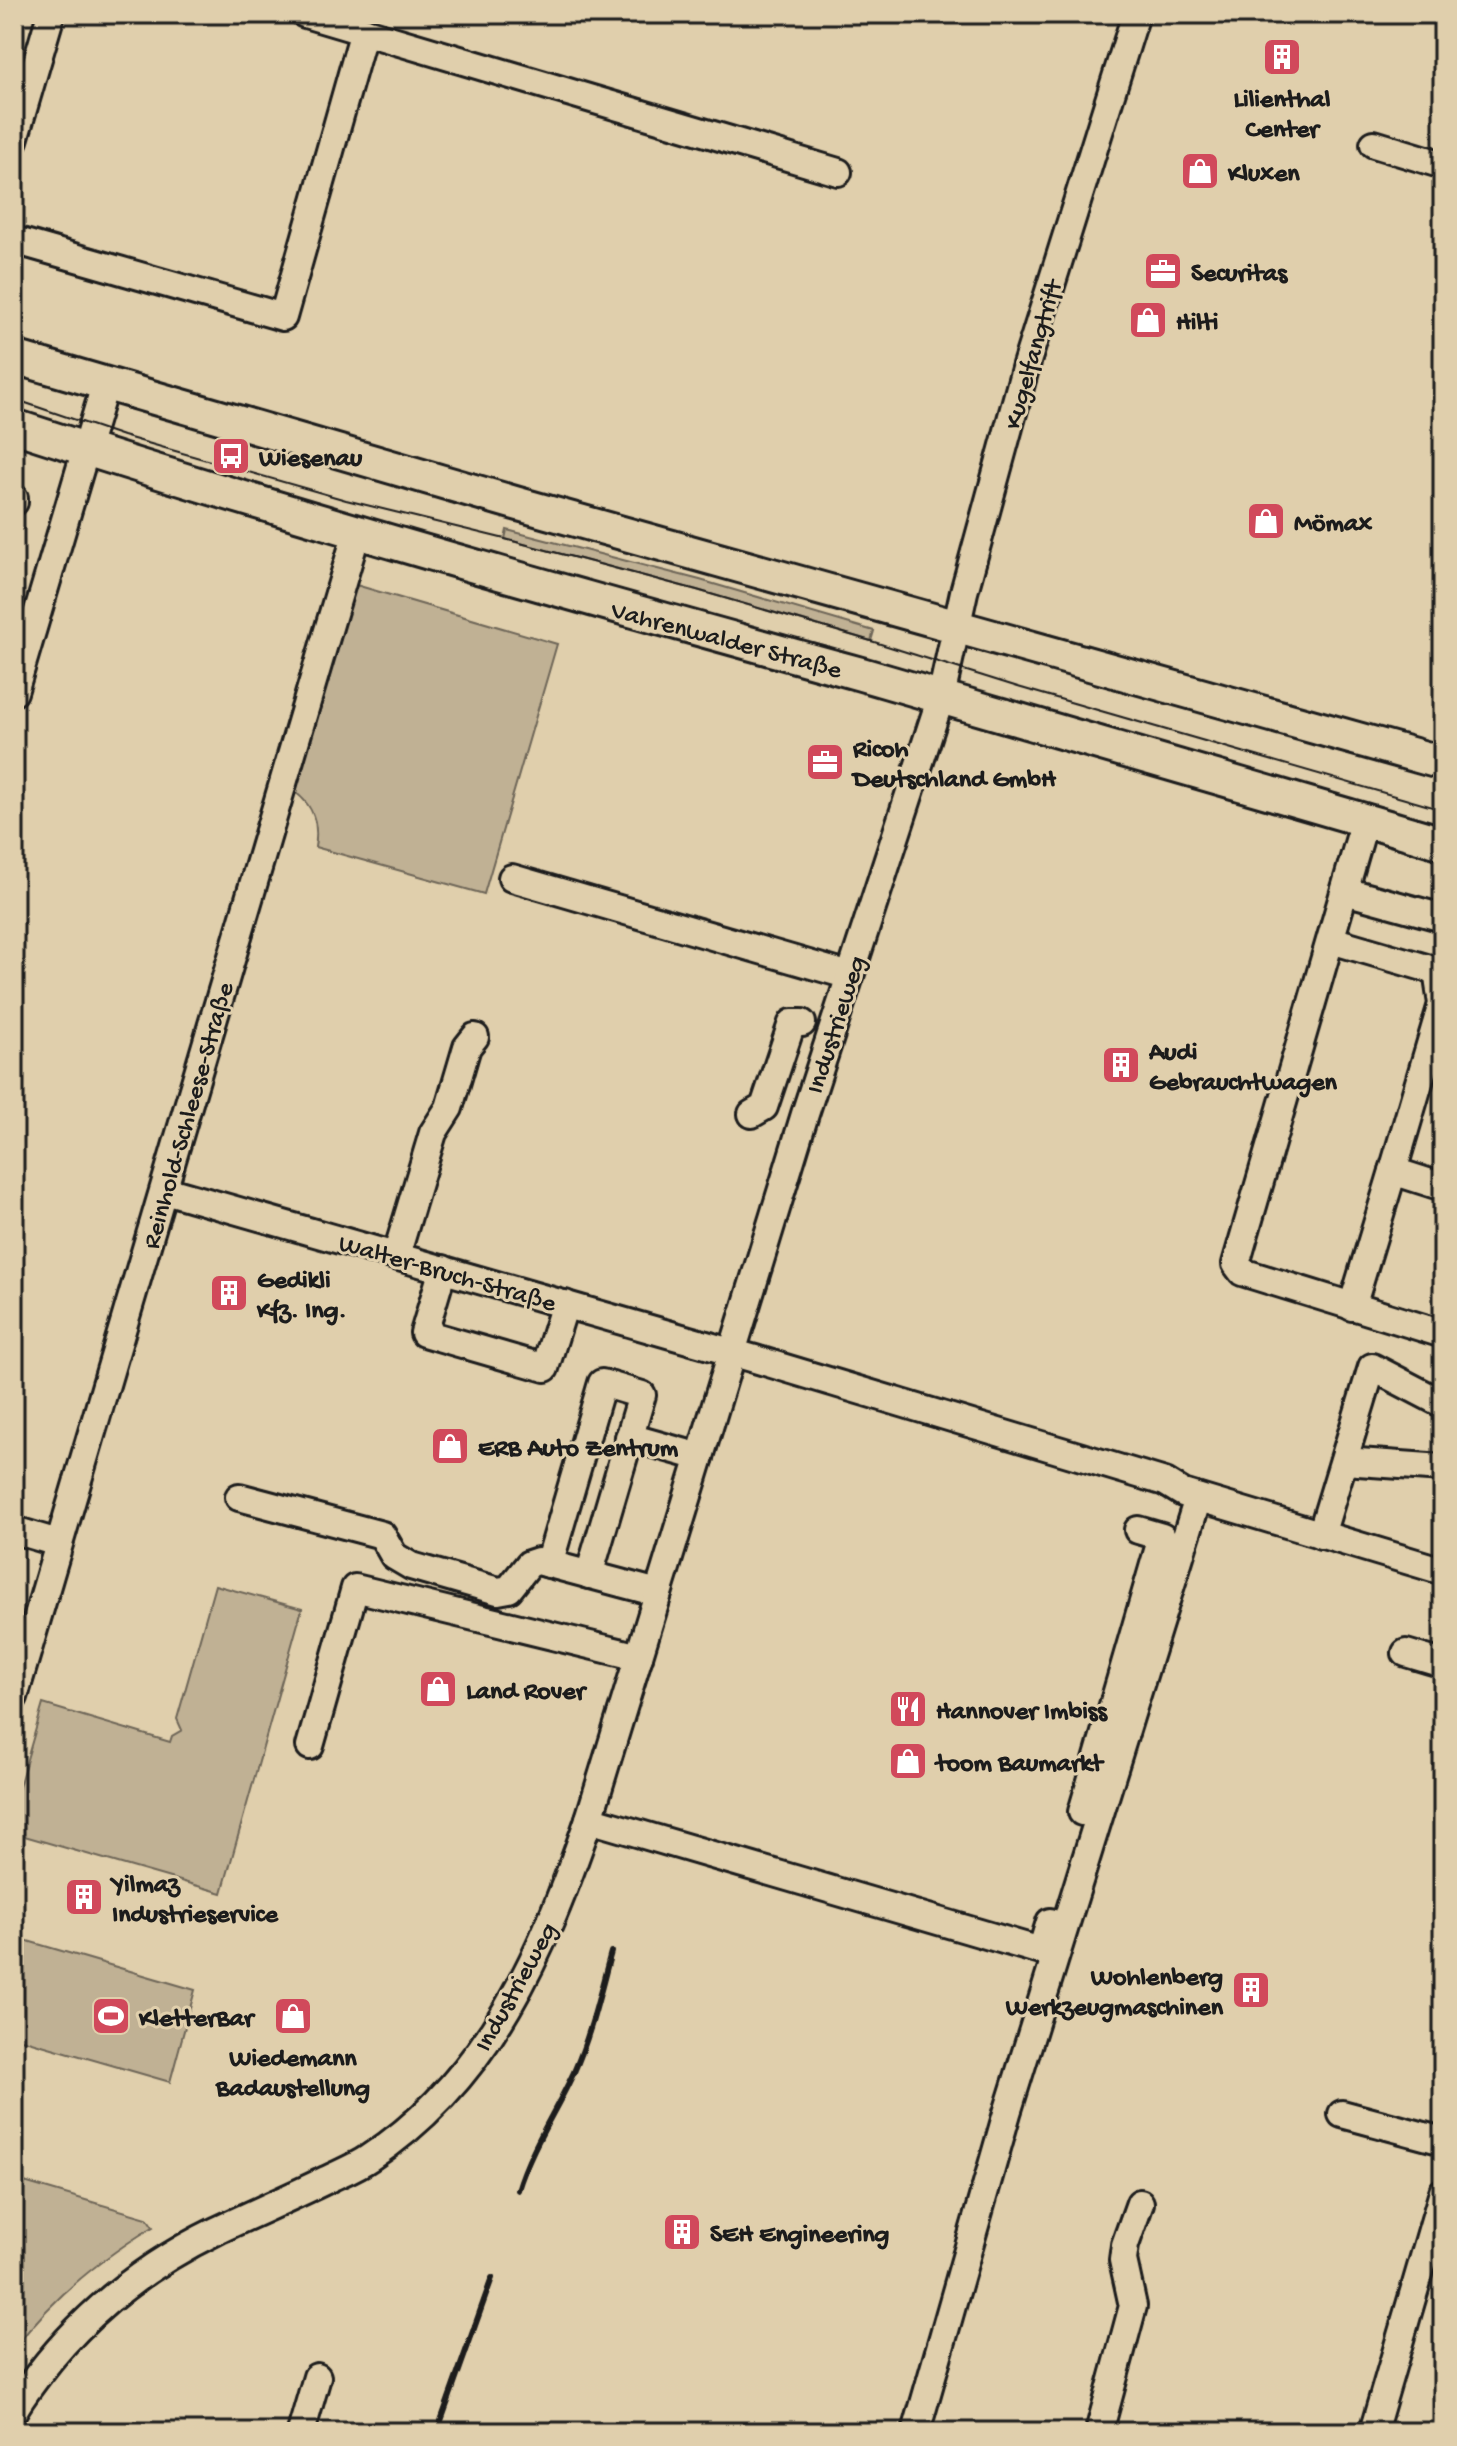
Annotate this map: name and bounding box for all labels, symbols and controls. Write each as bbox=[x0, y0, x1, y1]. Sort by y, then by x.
building icon: Lilienthal Center bbox=[1261, 36, 1303, 78]
place label: Lilienthal Center bbox=[1233, 86, 1331, 147]
shop icon: Kluxen bbox=[1179, 150, 1221, 192]
place label: Kluxen bbox=[1227, 160, 1300, 191]
office icon: Securitas bbox=[1142, 250, 1184, 292]
place label: Securitas bbox=[1191, 260, 1288, 291]
street label: Kugelfangtrift bbox=[999, 275, 1072, 434]
shop icon: Hilti bbox=[1127, 299, 1169, 341]
place label: Hilti bbox=[1176, 309, 1218, 340]
bus stop icon: Wiesenau bbox=[210, 435, 252, 477]
place label: Wiesenau bbox=[258, 445, 363, 476]
shop icon: Mömax bbox=[1245, 500, 1287, 542]
place label: Mömax bbox=[1294, 510, 1372, 541]
street label: Vahrenwalder Straße bbox=[606, 596, 845, 688]
place label: Ricoh Deutschland GmbH bbox=[851, 736, 1057, 797]
office icon: Ricoh Deutschland GmbH bbox=[804, 741, 846, 783]
street label: Industrieweg bbox=[801, 953, 875, 1098]
street label: Reinhold-Schleese-Straße bbox=[137, 979, 243, 1253]
place label: Audi Gebrauchtwagen bbox=[1148, 1039, 1338, 1100]
building icon: Audi Gebrauchtwagen bbox=[1100, 1044, 1142, 1086]
street label: Walter-Bruch-Straße bbox=[334, 1229, 560, 1321]
place label: Gedikli Kfz. Ing. bbox=[256, 1267, 347, 1328]
building icon: Gedikli Kfz. Ing. bbox=[208, 1272, 250, 1314]
shop icon: ERB Auto Zentrum bbox=[429, 1425, 471, 1467]
place label: ERB Auto Zentrum bbox=[478, 1435, 679, 1466]
shop icon: Land Rover bbox=[417, 1668, 459, 1710]
place label: Land Rover bbox=[466, 1678, 588, 1709]
restaurant icon: Hannover Imbiss bbox=[887, 1688, 929, 1730]
place label: Hannover Imbiss bbox=[936, 1698, 1108, 1729]
shop icon: toom Baumarkt bbox=[887, 1740, 929, 1782]
place label: toom Baumarkt bbox=[934, 1750, 1105, 1781]
place label: Yilmaz Industrieservice bbox=[109, 1871, 280, 1932]
building icon: Yilmaz Industrieservice bbox=[63, 1876, 105, 1918]
street label: Industrieweg bbox=[470, 1918, 566, 2058]
place label: Wohlenberg Werkzeugmaschinen bbox=[1005, 1964, 1224, 2025]
building icon: Wohlenberg Werkzeugmaschinen bbox=[1230, 1969, 1272, 2011]
sports icon: KletterBar bbox=[90, 1995, 132, 2037]
shop icon: Wiedemann Badaustellung bbox=[272, 1995, 314, 2037]
place label: KletterBar bbox=[138, 2005, 256, 2036]
place label: Wiedemann Badaustellung bbox=[215, 2045, 370, 2106]
building icon: SEH Engineering bbox=[661, 2211, 703, 2253]
place label: SEH Engineering bbox=[710, 2221, 890, 2252]

